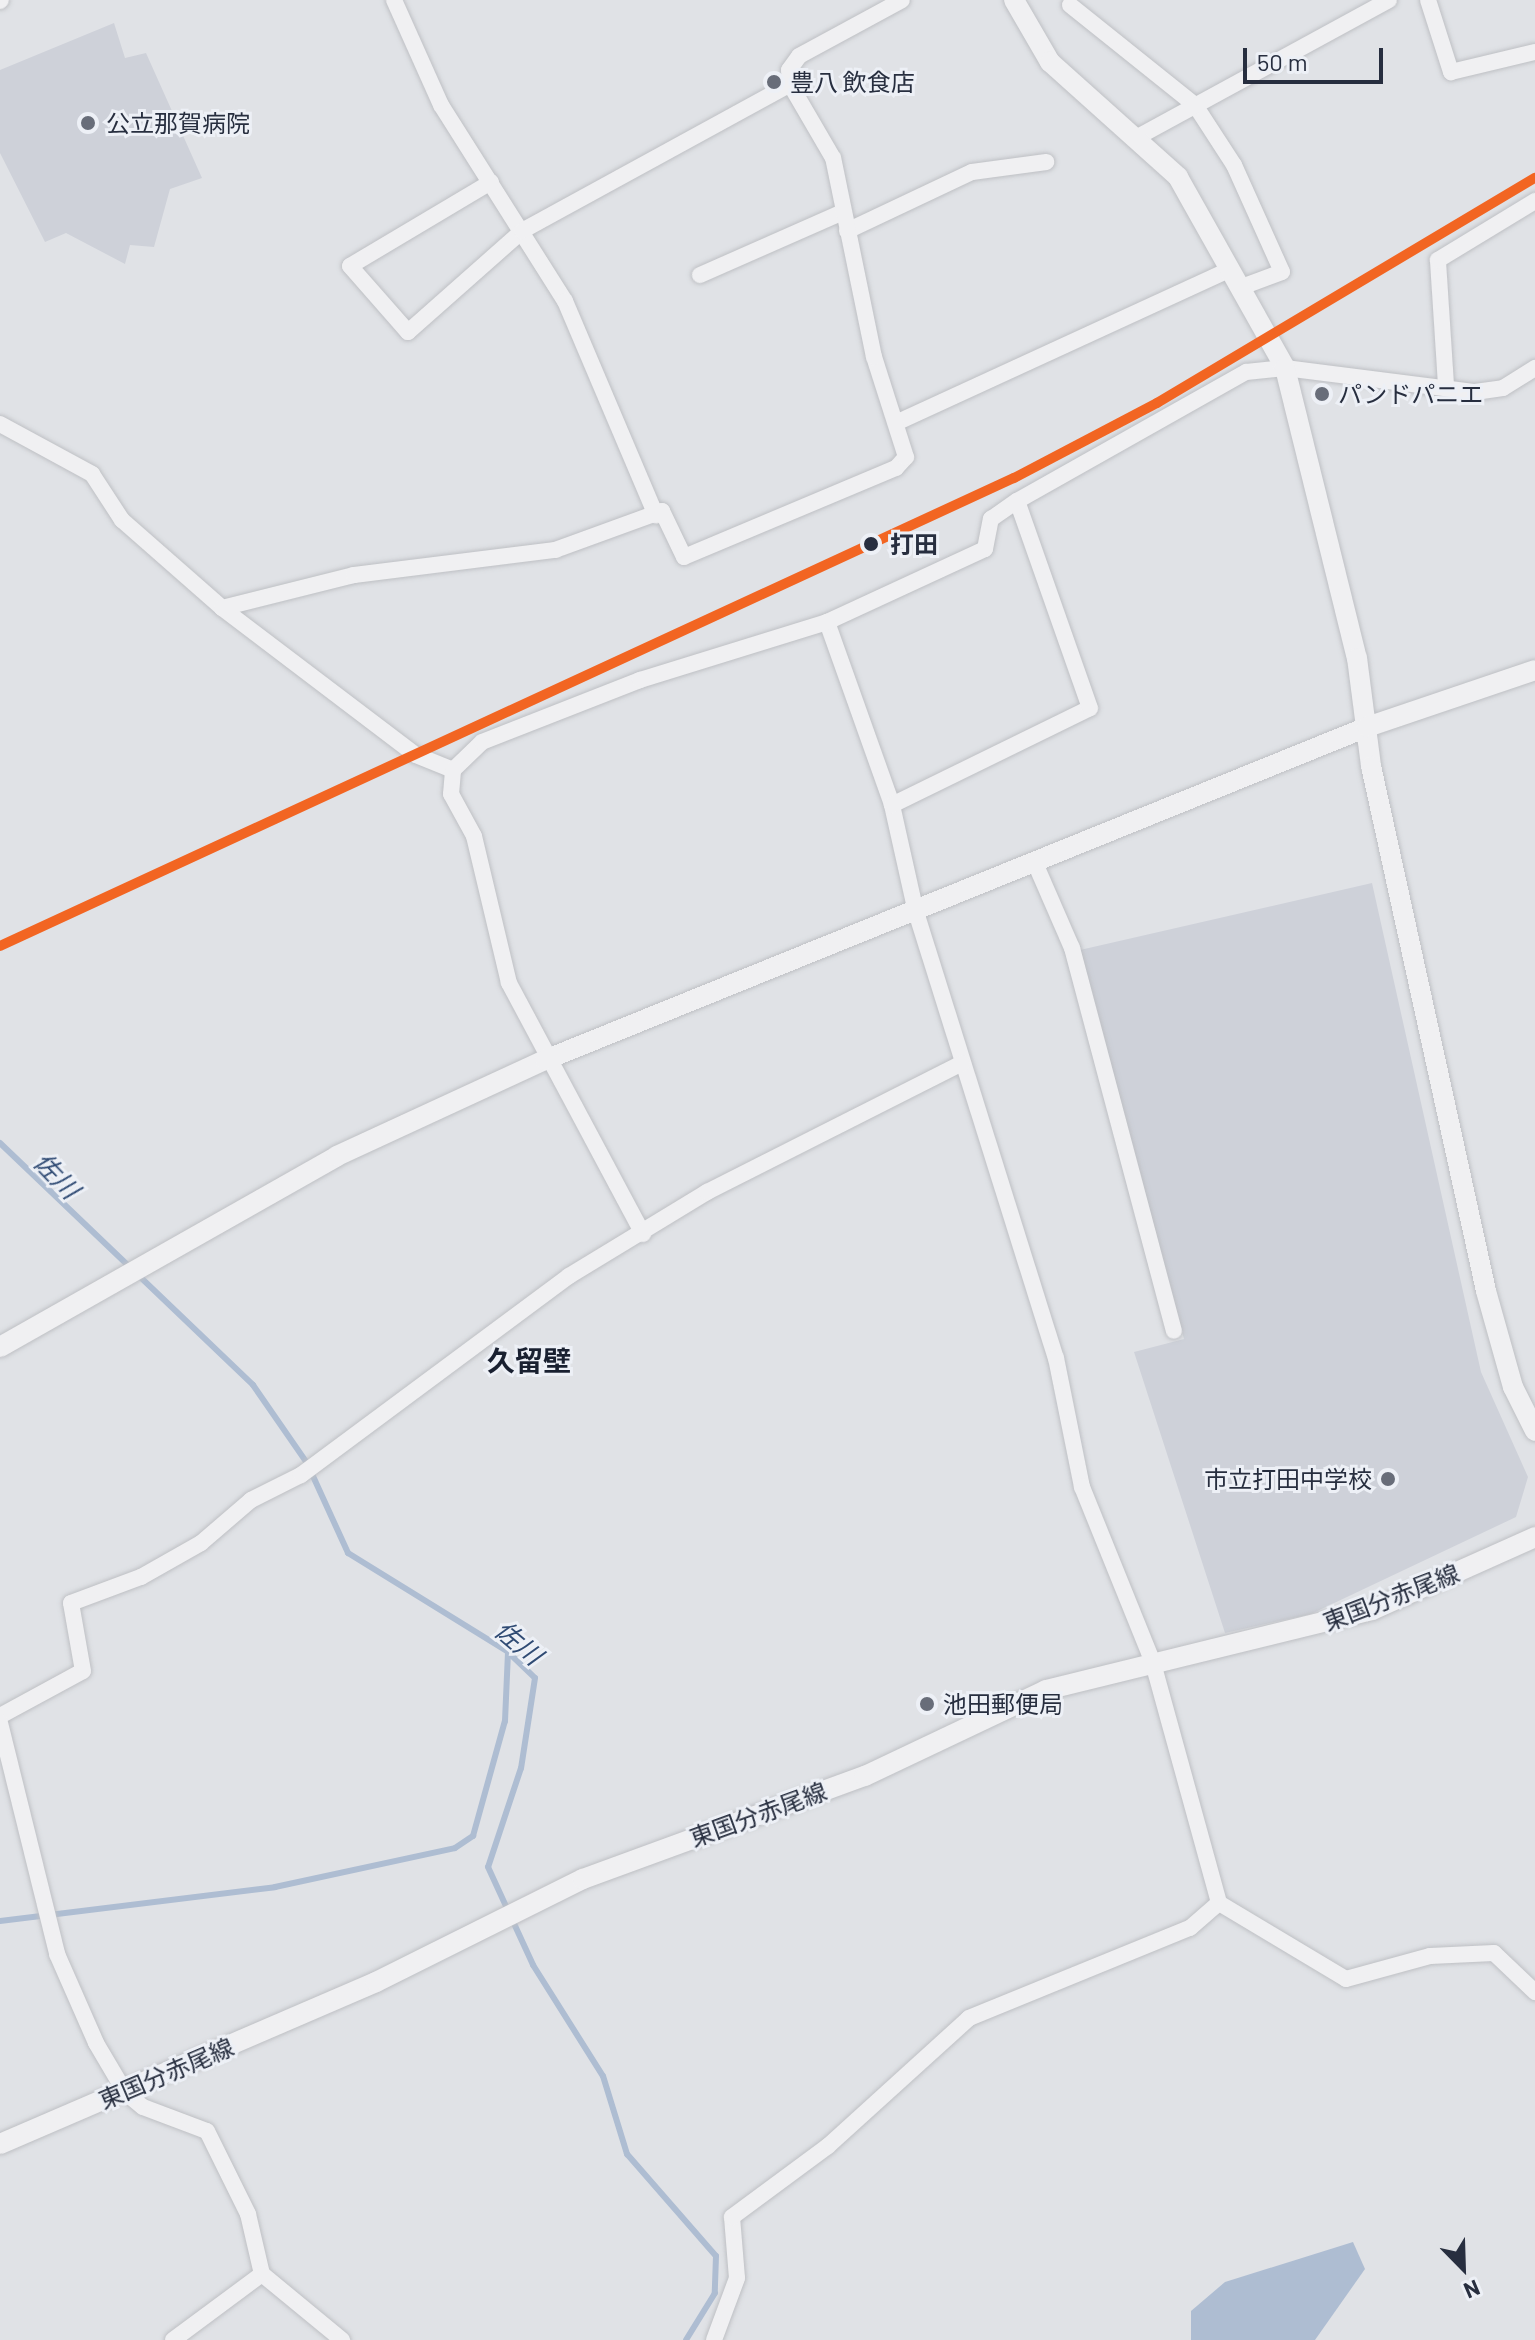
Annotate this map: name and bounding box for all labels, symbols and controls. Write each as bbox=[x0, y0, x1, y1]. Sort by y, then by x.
scale bar bbox=[1247, 32, 1387, 82]
text: 50 m bbox=[1257, 47, 1308, 76]
place label: 豊八 飲食店 bbox=[790, 68, 915, 96]
marker: 豊八 飲食店 bbox=[765, 73, 783, 91]
place label: 公立那賀病院 bbox=[106, 109, 250, 137]
marker: 公立那賀病院 bbox=[77, 112, 99, 134]
place label: パンドパニエ bbox=[1338, 380, 1482, 408]
marker: パンドパニエ bbox=[1313, 385, 1331, 403]
place label: 打田 bbox=[890, 530, 938, 558]
marker: 打田 bbox=[859, 532, 883, 556]
water label: 佐川 bbox=[28, 1145, 86, 1205]
district label: 久留壁 bbox=[487, 1343, 571, 1377]
place label: 市立打田中学校 bbox=[1204, 1465, 1372, 1493]
marker: 市立打田中学校 bbox=[1379, 1470, 1397, 1488]
street label: 東国分赤尾線 bbox=[1319, 1558, 1463, 1636]
water label: 佐川 bbox=[489, 1613, 549, 1671]
place label: 池田郵便局 bbox=[943, 1690, 1063, 1718]
marker: 池田郵便局 bbox=[918, 1695, 936, 1713]
street label: 東国分赤尾線 bbox=[685, 1776, 831, 1852]
street label: 東国分赤尾線 bbox=[94, 2032, 238, 2114]
north arrow bbox=[1423, 2228, 1503, 2308]
text: N bbox=[1461, 2275, 1484, 2305]

